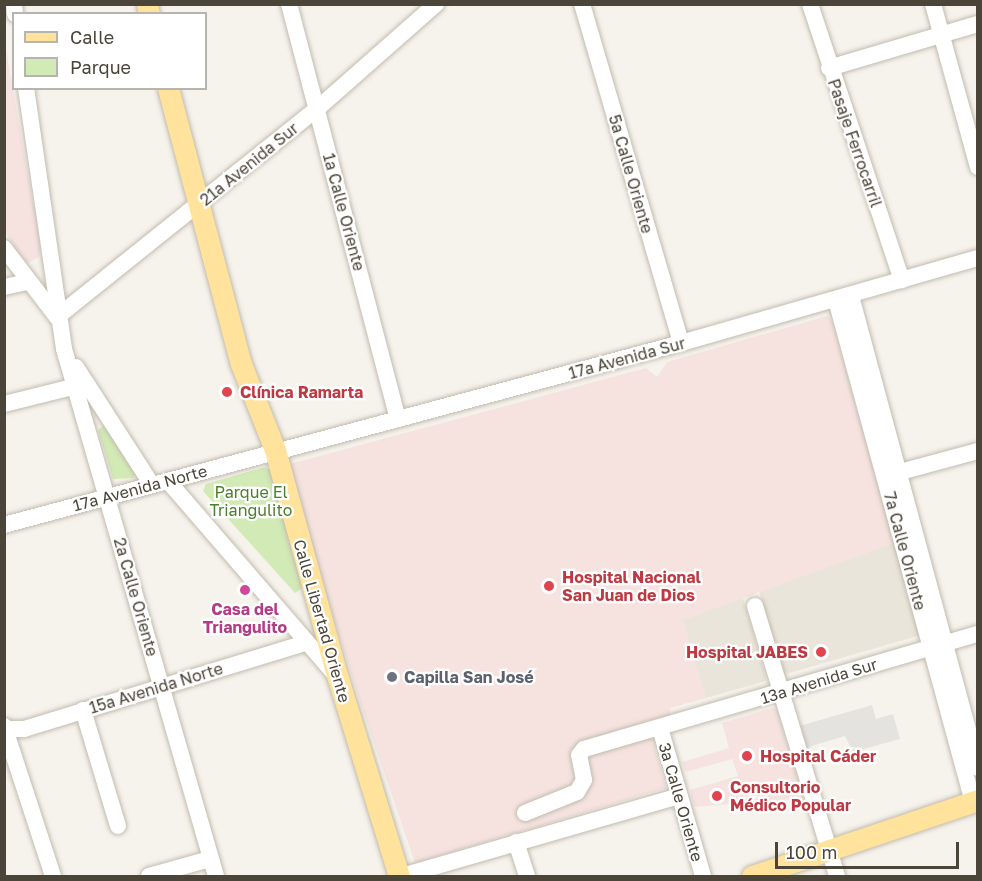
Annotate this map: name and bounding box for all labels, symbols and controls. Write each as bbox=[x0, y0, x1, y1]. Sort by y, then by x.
legend bbox=[12, 12, 207, 90]
text: Calle bbox=[70, 26, 114, 48]
text: Parque bbox=[70, 56, 131, 78]
street label: Pasaje Ferrocarril bbox=[824, 76, 886, 210]
street label: 5a Calle Oriente bbox=[605, 112, 657, 236]
street label: 21a Avenida Sur bbox=[196, 118, 302, 210]
street label: 1a Calle Oriente bbox=[319, 151, 369, 273]
street label: 17a Avenida Sur bbox=[566, 333, 688, 383]
place label: Clínica Ramarta bbox=[240, 382, 363, 402]
marker: Clínica Ramarta bbox=[218, 383, 236, 401]
street label: 17a Avenida Norte bbox=[71, 461, 209, 515]
park label: Parque El Triangulito bbox=[210, 482, 292, 520]
street label: 7a Calle Oriente bbox=[880, 490, 930, 612]
street label: 2a Calle Oriente bbox=[110, 535, 162, 659]
street label: Calle Libertad Oriente bbox=[290, 537, 354, 705]
place label: Hospital Nacional San Juan de Dios bbox=[562, 567, 701, 605]
marker: Hospital Nacional San Juan de Dios bbox=[540, 577, 558, 595]
marker: Casa del Triangulito bbox=[238, 583, 252, 597]
place label: Casa del Triangulito bbox=[203, 599, 287, 637]
place label: Hospital JABES bbox=[686, 642, 808, 662]
marker: Hospital JABES bbox=[812, 643, 830, 661]
street label: 13a Avenida Sur bbox=[758, 654, 880, 708]
street label: 15a Avenida Norte bbox=[87, 659, 225, 717]
place label: Capilla San José bbox=[404, 667, 534, 687]
marker: Capilla San José bbox=[385, 670, 399, 684]
street label: 3a Calle Oriente bbox=[655, 740, 707, 864]
place label: Hospital Cáder bbox=[760, 746, 876, 766]
marker: Hospital Cáder bbox=[738, 747, 756, 765]
place label: Consultorio Médico Popular bbox=[730, 777, 851, 815]
marker: Consultorio Médico Popular bbox=[708, 787, 726, 805]
scale bar bbox=[778, 830, 962, 868]
text: 100 m bbox=[786, 841, 837, 863]

